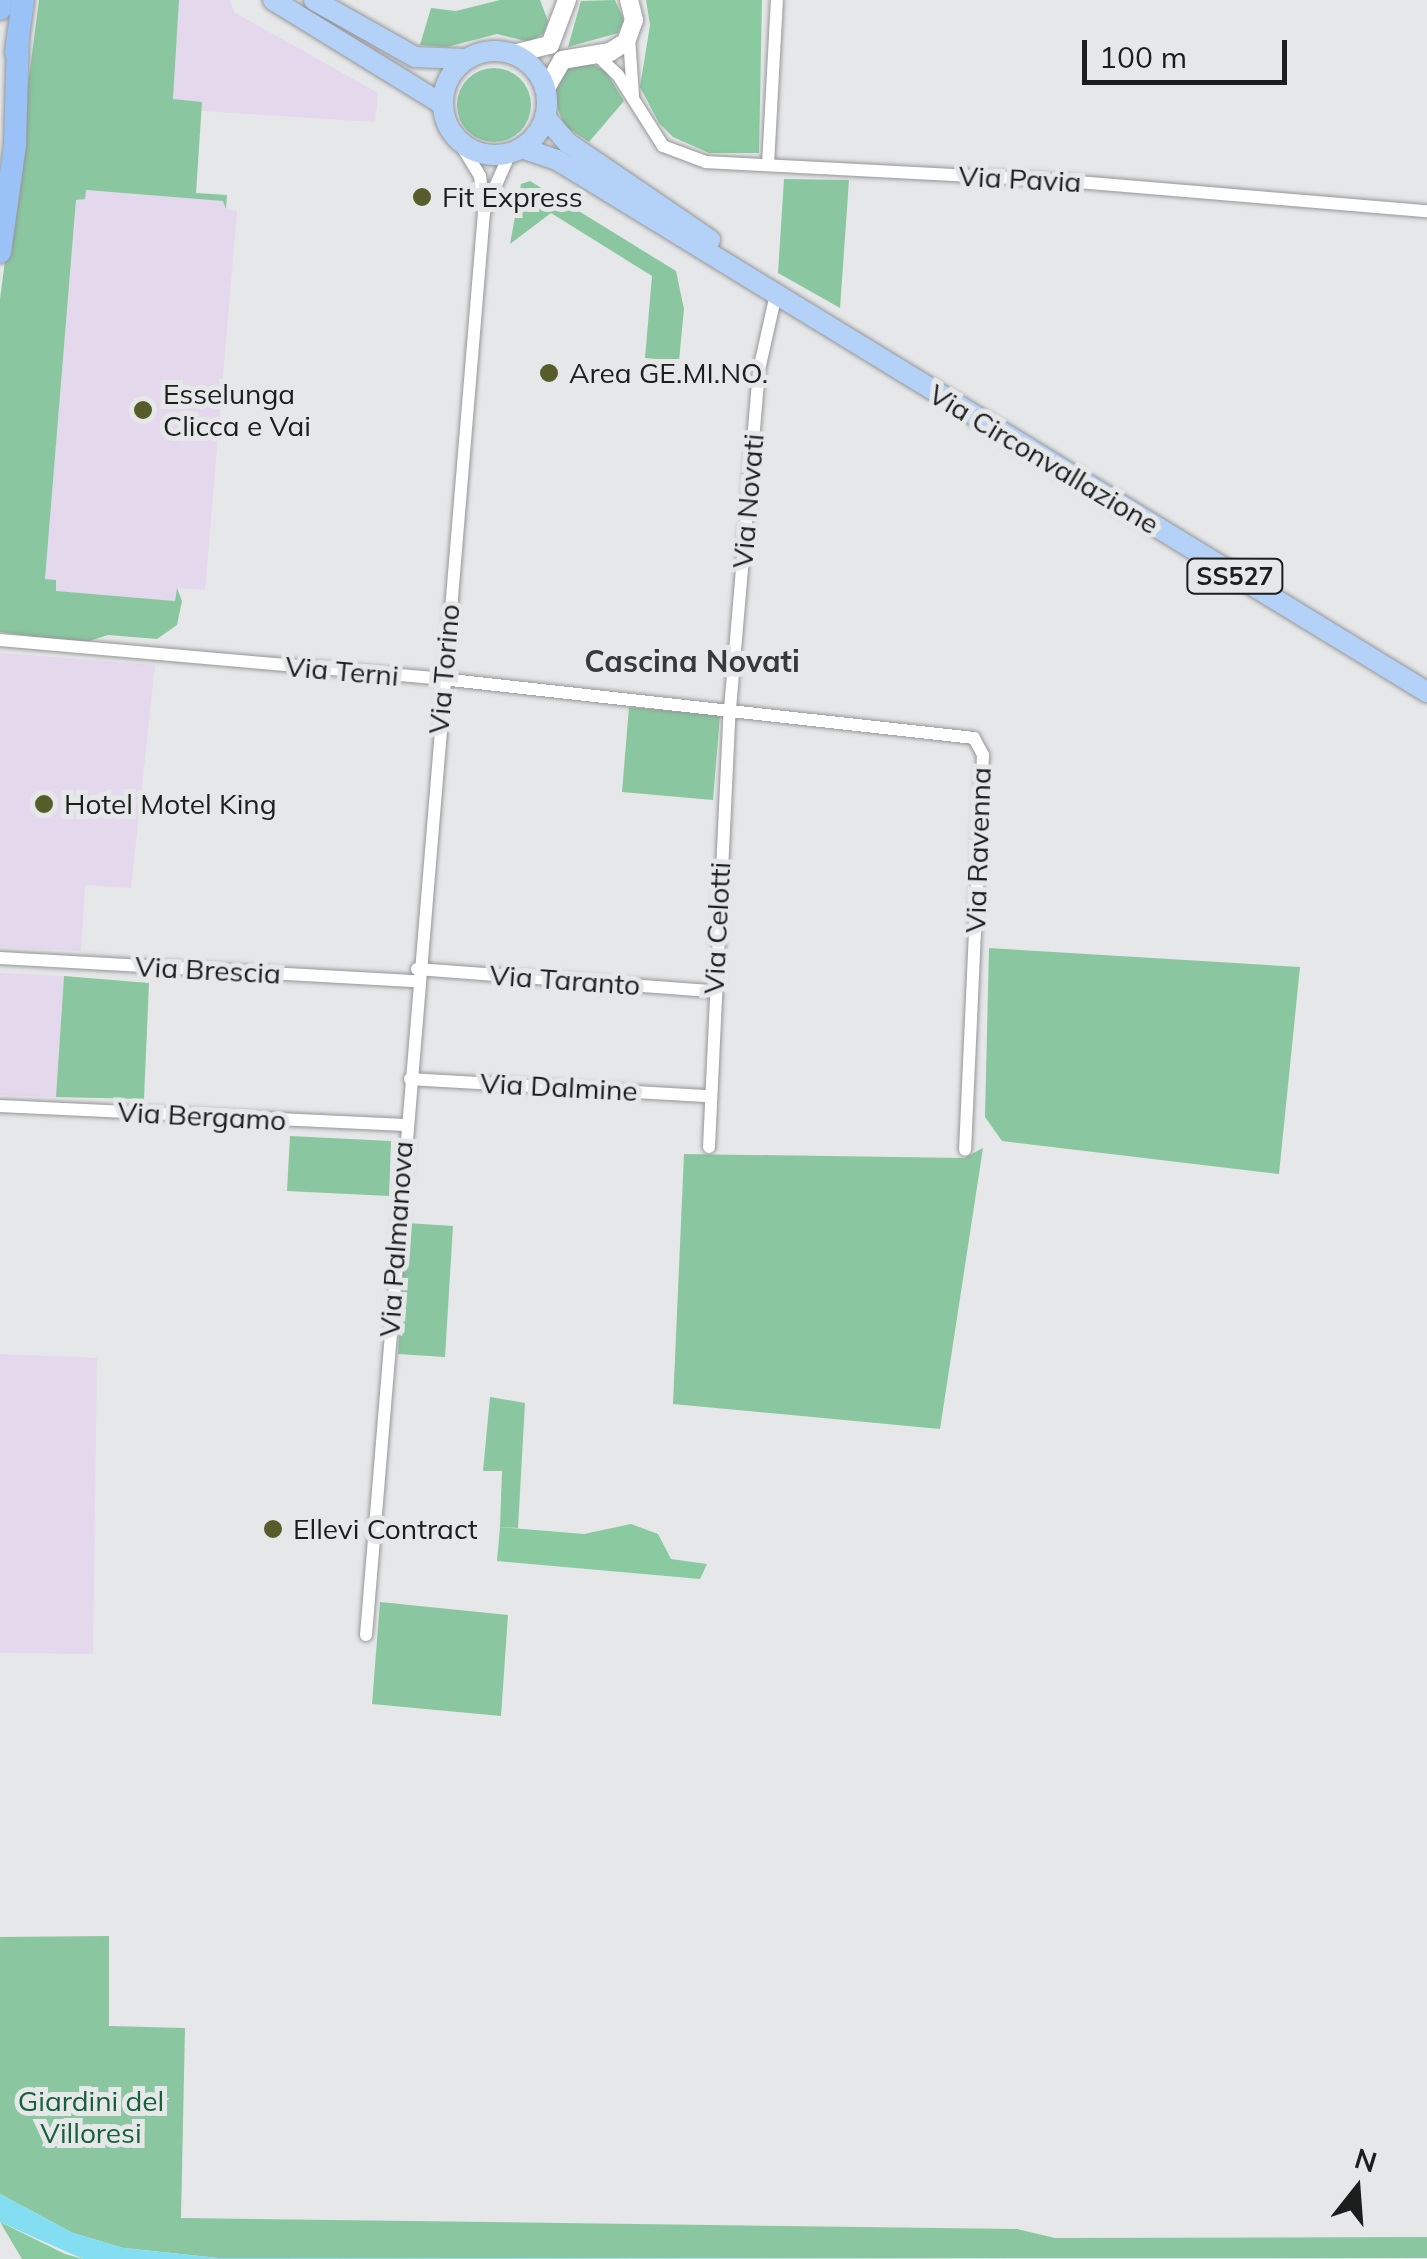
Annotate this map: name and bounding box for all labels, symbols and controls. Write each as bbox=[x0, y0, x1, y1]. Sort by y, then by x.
scale bar bbox=[1087, 20, 1292, 82]
text: 100 m bbox=[1099, 38, 1187, 76]
street label: Via Pavia bbox=[958, 159, 1082, 199]
place label: Fit Express bbox=[442, 180, 583, 214]
marker: Fit Express bbox=[411, 186, 433, 208]
place label: Area GE.MI.NO. bbox=[569, 356, 768, 390]
marker: Area GE.MI.NO. bbox=[538, 362, 560, 384]
place label: Esselunga Clicca e Vai bbox=[163, 377, 311, 443]
street label: Via Circonvallazione bbox=[923, 377, 1165, 541]
marker: Esselunga Clicca e Vai bbox=[132, 399, 154, 421]
street label: Via Novati bbox=[725, 432, 771, 570]
road number: SS527 bbox=[1185, 556, 1285, 596]
street label: Via Torino bbox=[422, 603, 466, 735]
district label: Cascina Novati bbox=[584, 643, 800, 679]
street label: Via Terni bbox=[284, 649, 400, 693]
street label: Via Ravenna bbox=[958, 767, 998, 933]
place label: Hotel Motel King bbox=[64, 787, 277, 821]
marker: Hotel Motel King bbox=[33, 793, 55, 815]
street label: Via Celotti bbox=[697, 861, 737, 995]
street label: Via Brescia bbox=[134, 949, 282, 991]
street label: Via Taranto bbox=[489, 958, 641, 1002]
street label: Via Dalmine bbox=[479, 1066, 639, 1108]
street label: Via Bergamo bbox=[117, 1095, 287, 1137]
street label: Via Palmanova bbox=[372, 1140, 420, 1338]
place label: Ellevi Contract bbox=[293, 1512, 478, 1546]
marker: Ellevi Contract bbox=[262, 1518, 284, 1540]
park label: Giardini del Villoresi bbox=[18, 2084, 164, 2150]
north arrow bbox=[1307, 2139, 1407, 2239]
text: N bbox=[1351, 2140, 1381, 2180]

